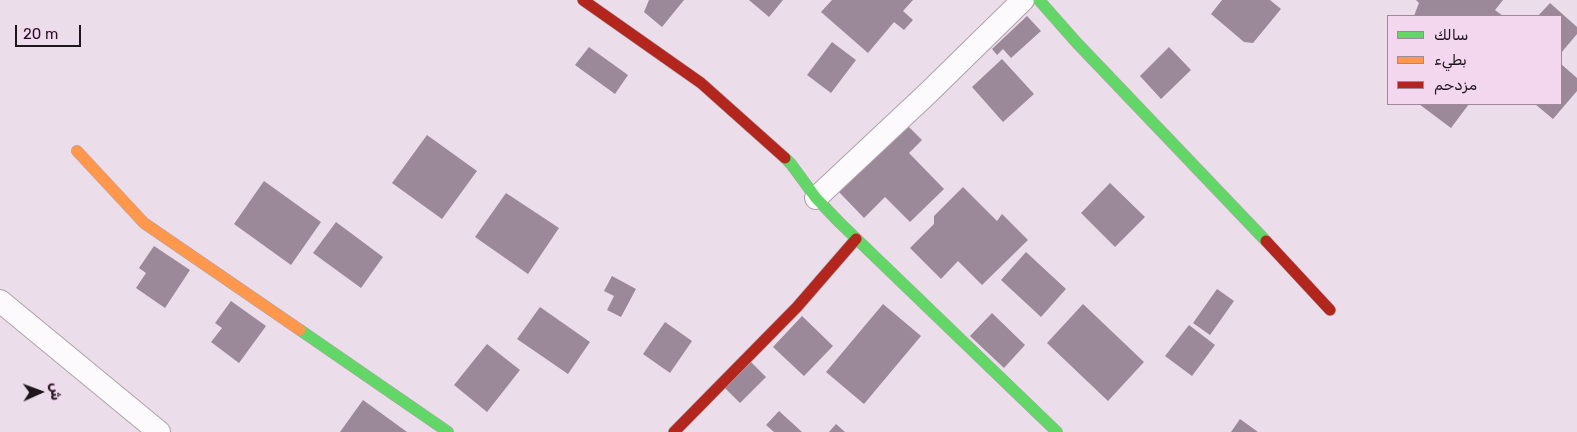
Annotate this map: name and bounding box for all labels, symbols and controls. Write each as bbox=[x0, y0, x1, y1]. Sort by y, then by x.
scale bar bbox=[18, 15, 84, 47]
legend bbox=[1387, 15, 1562, 105]
text: 20 m bbox=[23, 25, 58, 43]
text: سالك bbox=[1434, 26, 1469, 44]
text: بطيء bbox=[1434, 51, 1467, 69]
text: مزدحم bbox=[1434, 76, 1477, 94]
north arrow bbox=[15, 367, 65, 417]
text: ش bbox=[47, 382, 64, 401]

